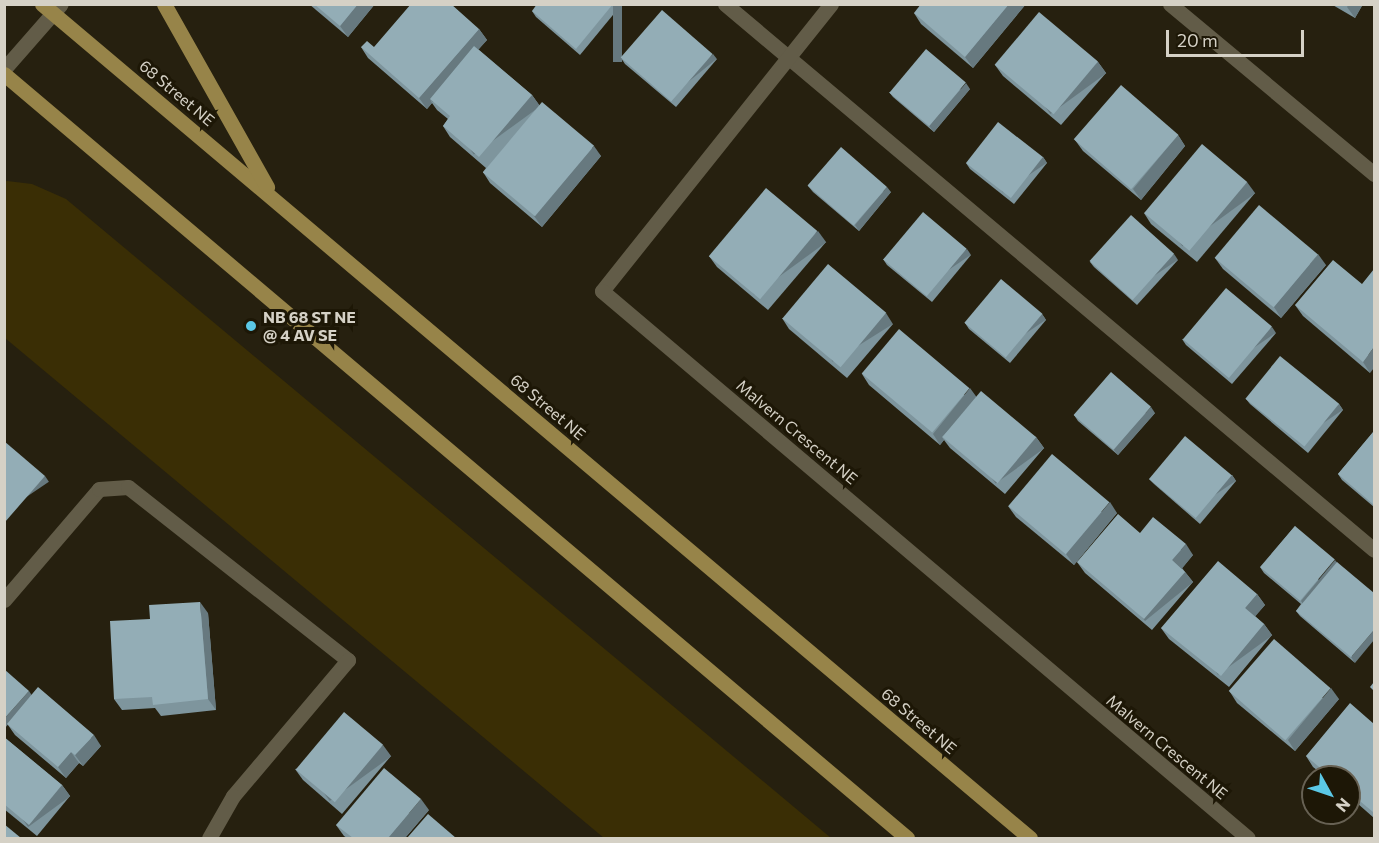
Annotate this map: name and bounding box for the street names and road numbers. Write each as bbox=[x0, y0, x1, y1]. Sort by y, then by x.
street label: 68 Street NE bbox=[135, 56, 219, 130]
street label: 68 Street NE bbox=[506, 370, 590, 444]
street label: Malvern Crescent NE bbox=[733, 376, 861, 488]
street label: 68 Street NE bbox=[877, 684, 961, 758]
street label: Malvern Crescent NE bbox=[1103, 691, 1231, 803]

